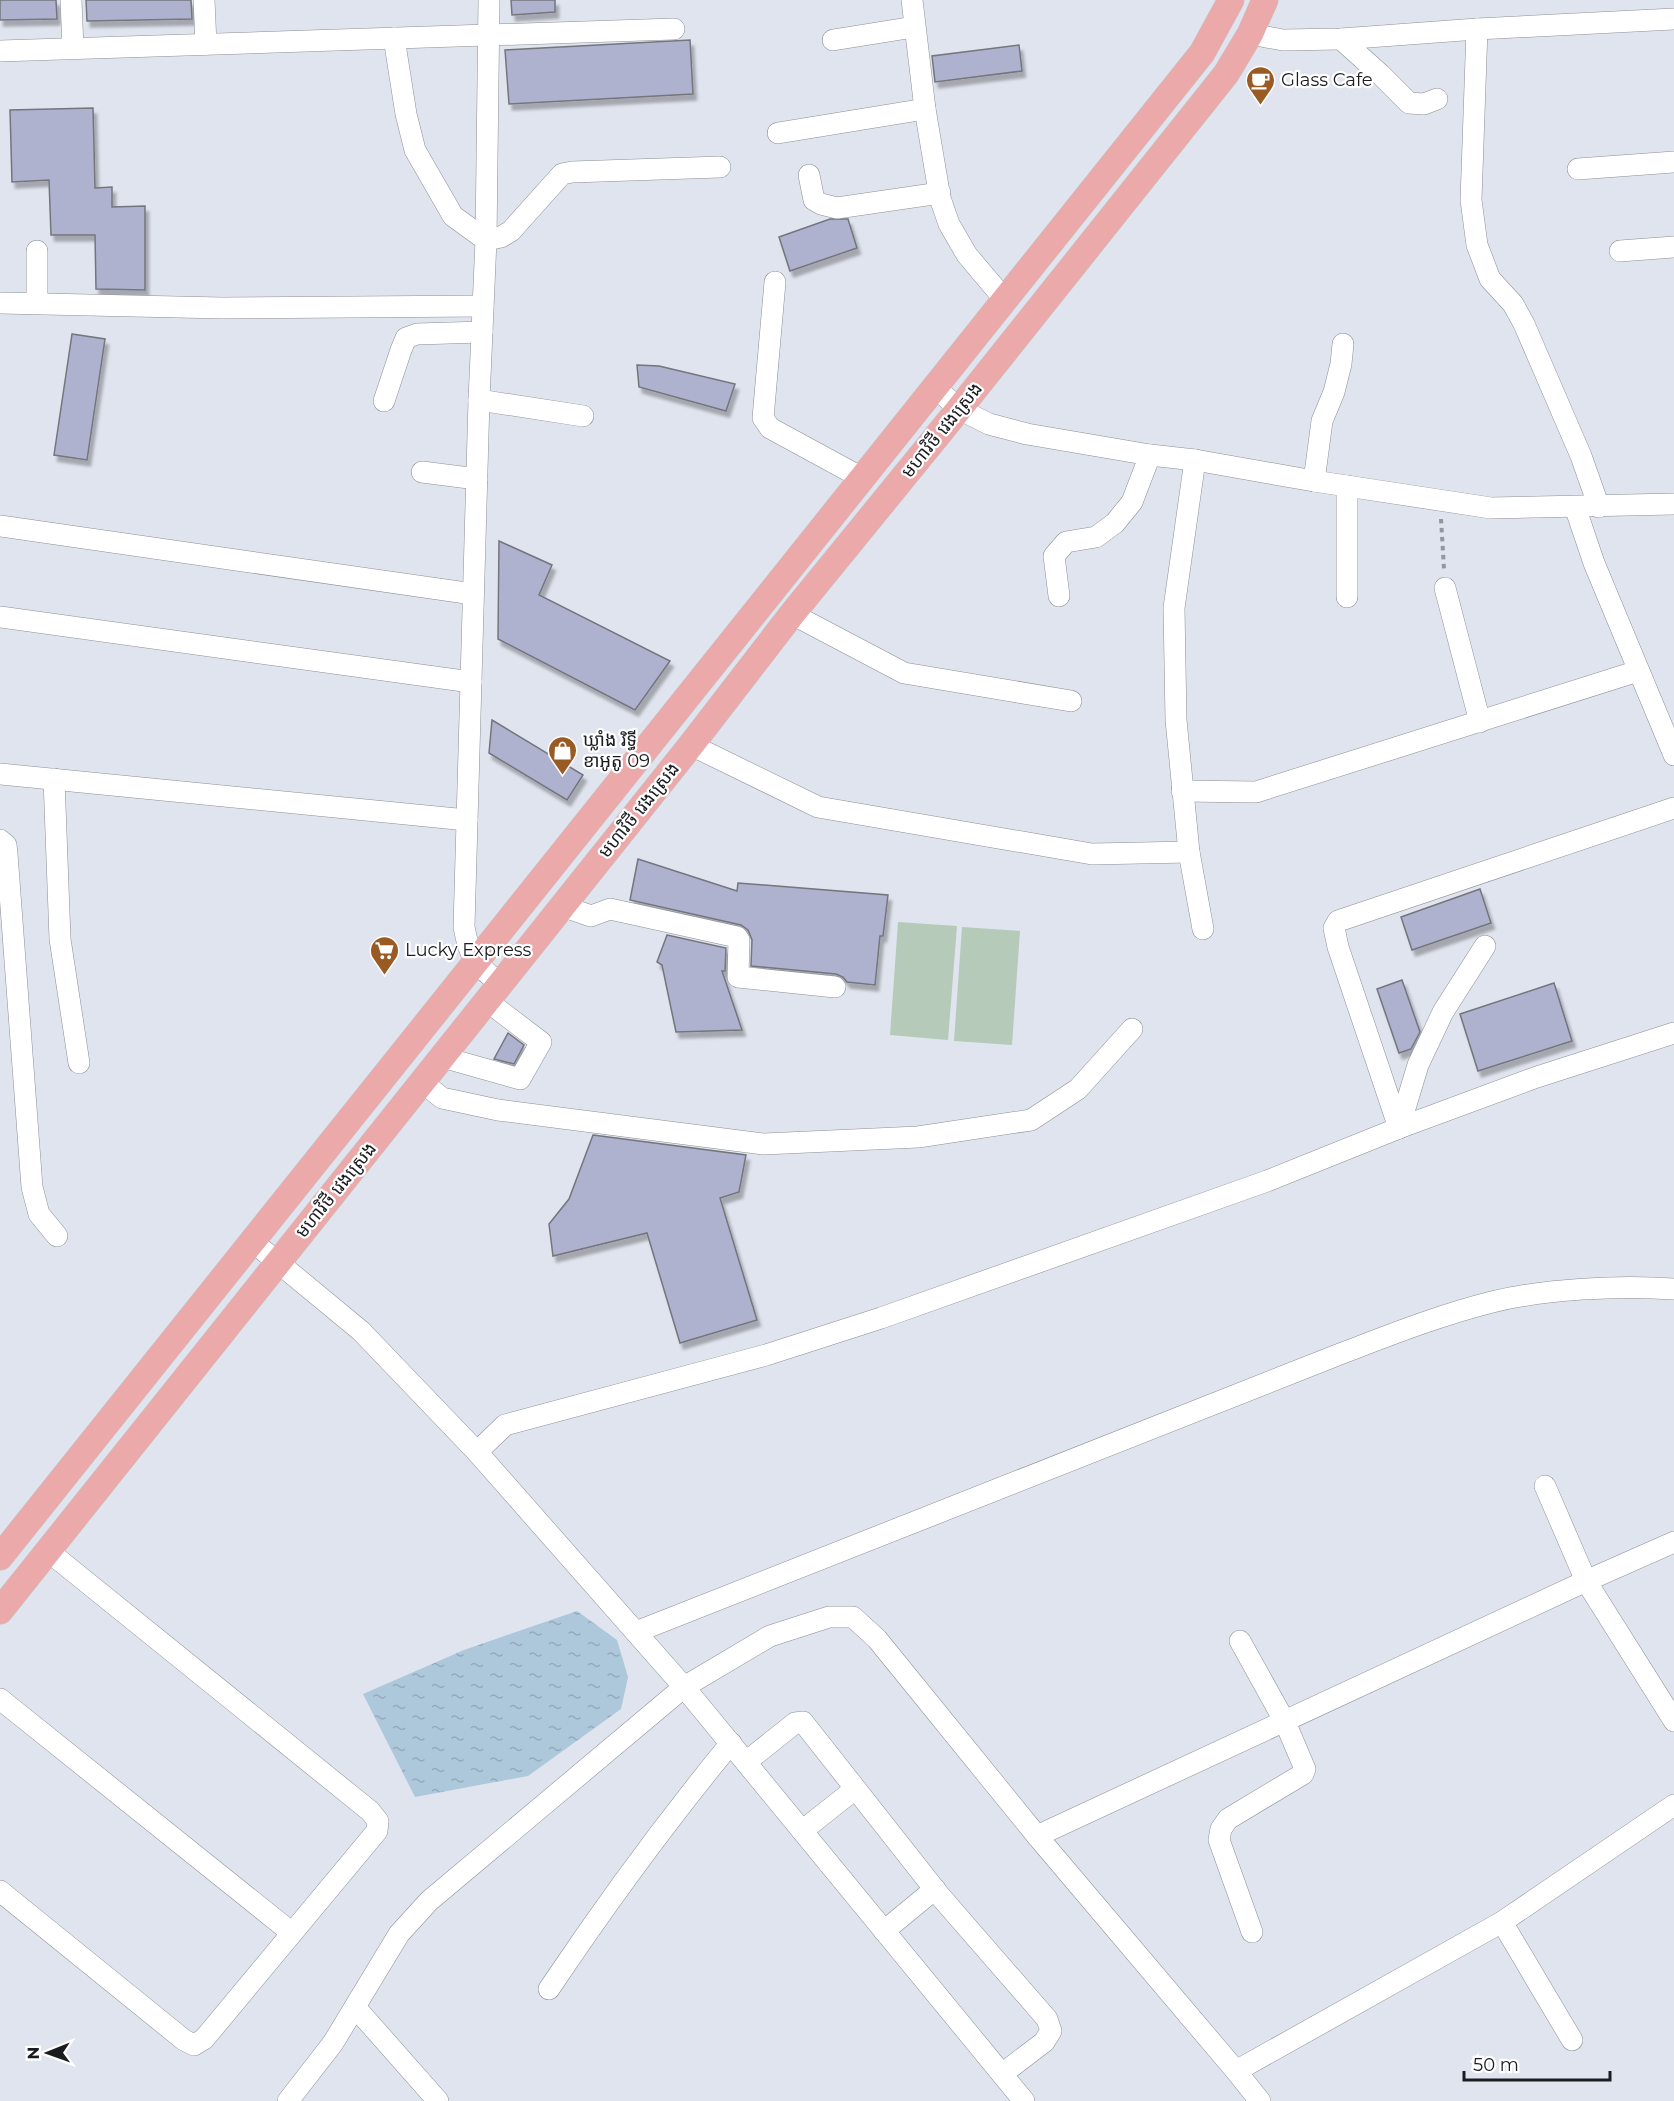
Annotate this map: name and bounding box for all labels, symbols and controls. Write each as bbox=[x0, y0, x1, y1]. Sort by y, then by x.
cafe icon: Glass Cafe bbox=[1244, 64, 1276, 106]
place label: Glass Cafe bbox=[1281, 69, 1373, 91]
street label: មហាវិថី វេងស្រេង bbox=[896, 378, 987, 482]
place label: ឃ្លាំង រិទ្ធី ខាអូតូ 09 bbox=[583, 729, 650, 772]
shop icon: ឃ្លាំង រិទ្ធី ខាអូតូ 09 bbox=[546, 734, 578, 776]
street label: មហាវិថី វេងស្រេង bbox=[593, 758, 684, 862]
supermarket icon: Lucky Express bbox=[368, 934, 400, 976]
place label: Lucky Express bbox=[405, 939, 532, 961]
street label: មហាវិថី វេងស្រេង bbox=[290, 1138, 381, 1242]
north arrow bbox=[18, 2023, 78, 2083]
scale bar bbox=[1464, 2044, 1610, 2082]
text: N bbox=[24, 2047, 43, 2060]
text: 50 m bbox=[1473, 2054, 1519, 2076]

